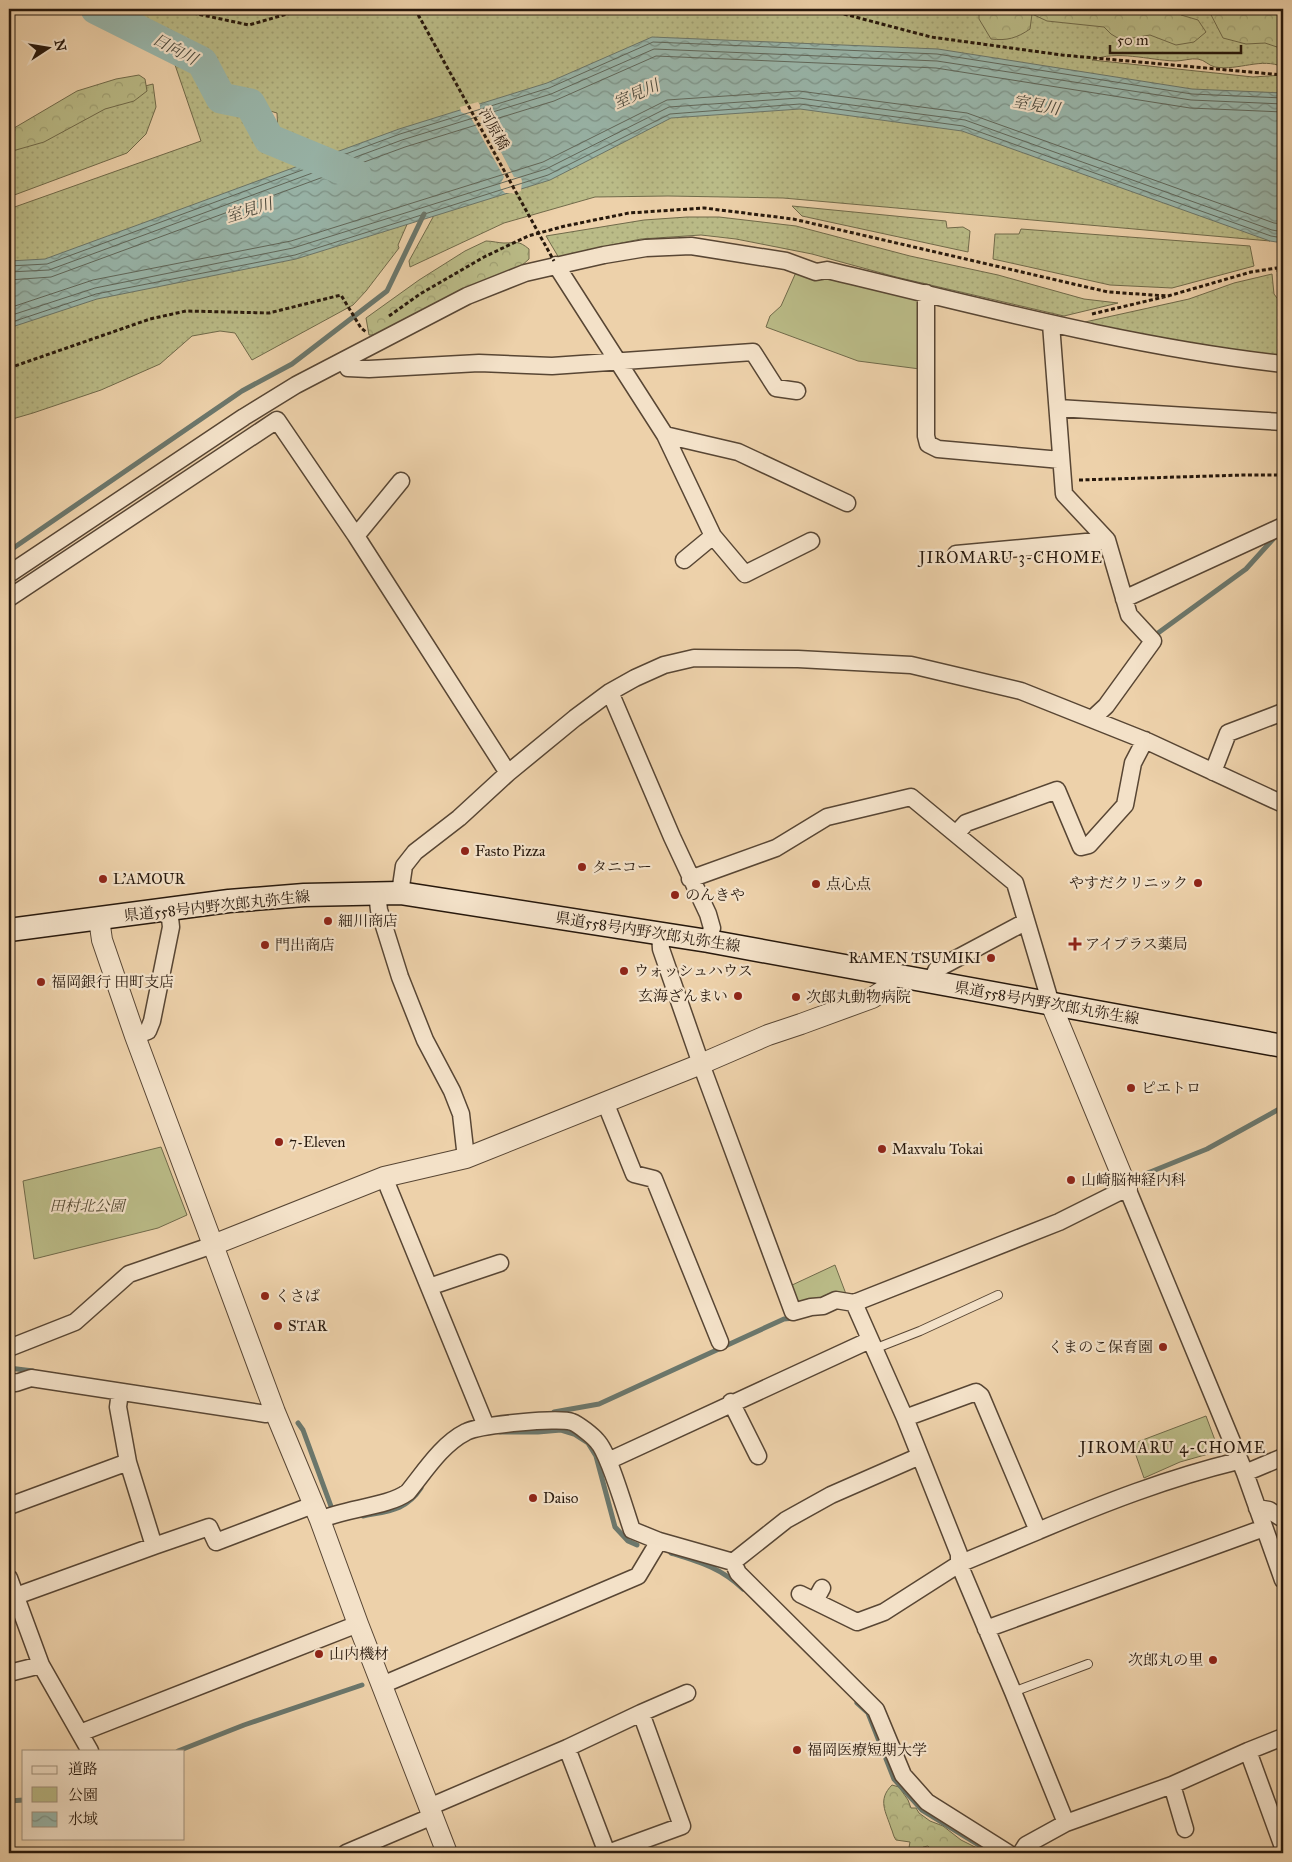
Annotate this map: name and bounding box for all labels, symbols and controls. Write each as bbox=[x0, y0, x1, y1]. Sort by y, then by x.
north arrow bbox=[22, 22, 72, 72]
scale bar bbox=[1110, 22, 1241, 54]
water label: 日向川 bbox=[149, 29, 202, 70]
text: 50 m bbox=[1117, 31, 1149, 49]
text: N bbox=[51, 38, 70, 53]
water label: 室見川 bbox=[610, 75, 664, 112]
water label: 室見川 bbox=[1011, 91, 1063, 119]
street label: 河原橋 bbox=[475, 105, 513, 153]
water label: 室見川 bbox=[223, 193, 277, 226]
district label: JIROMARU 3-CHOME bbox=[917, 548, 1103, 568]
place label: Fasto Pizza bbox=[475, 842, 546, 860]
marker: Fasto Pizza bbox=[459, 845, 471, 857]
place label: タニコー bbox=[592, 858, 652, 876]
marker: タニコー bbox=[576, 861, 588, 873]
place label: L'AMOUR bbox=[113, 870, 185, 888]
marker: L'AMOUR bbox=[97, 873, 109, 885]
place label: やすだクリニック bbox=[1069, 874, 1188, 892]
place label: 点心点 bbox=[826, 875, 871, 893]
marker: やすだクリニック bbox=[1192, 877, 1204, 889]
marker: 点心点 bbox=[810, 878, 822, 890]
place label: のんきや bbox=[685, 886, 745, 904]
street label: 県道558号内野次郎丸弥生線 bbox=[123, 887, 311, 925]
marker: のんきや bbox=[669, 889, 681, 901]
street label: 県道558号内野次郎丸弥生線 bbox=[554, 908, 742, 956]
place label: 細川商店 bbox=[338, 912, 398, 930]
marker: 細川商店 bbox=[322, 915, 334, 927]
place label: アイプラス薬局 bbox=[1085, 935, 1188, 953]
place label: 門出商店 bbox=[275, 936, 335, 954]
marker: アイプラス薬局 bbox=[1069, 938, 1081, 950]
marker: 門出商店 bbox=[259, 939, 271, 951]
place label: RAMEN TSUMIKI bbox=[848, 949, 981, 967]
marker: RAMEN TSUMIKI bbox=[985, 952, 997, 964]
place label: ウォッシュハウス bbox=[634, 962, 753, 980]
marker: ウォッシュハウス bbox=[618, 965, 630, 977]
place label: 福岡銀行 田町支店 bbox=[51, 973, 174, 991]
marker: 福岡銀行 田町支店 bbox=[35, 976, 47, 988]
street label: 県道558号内野次郎丸弥生線 bbox=[953, 978, 1141, 1028]
place label: 玄海ざんまい bbox=[638, 987, 728, 1005]
place label: 次郎丸動物病院 bbox=[806, 988, 911, 1006]
marker: 玄海ざんまい bbox=[732, 990, 744, 1002]
marker: 次郎丸動物病院 bbox=[790, 991, 802, 1003]
place label: ピエトロ bbox=[1141, 1079, 1201, 1097]
marker: ピエトロ bbox=[1125, 1082, 1137, 1094]
place label: 7-Eleven bbox=[289, 1133, 345, 1151]
marker: 7-Eleven bbox=[273, 1136, 285, 1148]
place label: Maxvalu Tokai bbox=[892, 1140, 983, 1158]
marker: Maxvalu Tokai bbox=[876, 1143, 888, 1155]
place label: 山崎脳神経内科 bbox=[1081, 1171, 1186, 1189]
marker: 山崎脳神経内科 bbox=[1065, 1174, 1077, 1186]
park label: 田村北公園 bbox=[49, 1197, 127, 1215]
place label: くさば bbox=[275, 1287, 320, 1305]
marker: くさば bbox=[259, 1290, 271, 1302]
place label: STAR bbox=[288, 1317, 328, 1335]
marker: STAR bbox=[272, 1320, 284, 1332]
place label: くまのこ保育園 bbox=[1048, 1338, 1153, 1356]
marker: くまのこ保育園 bbox=[1157, 1341, 1169, 1353]
district label: JIROMARU 4-CHOME bbox=[1078, 1438, 1266, 1458]
place label: Daiso bbox=[543, 1489, 579, 1507]
marker: Daiso bbox=[527, 1492, 539, 1504]
place label: 山内機材 bbox=[329, 1645, 389, 1663]
marker: 山内機材 bbox=[313, 1648, 325, 1660]
place label: 次郎丸の里 bbox=[1128, 1651, 1203, 1669]
marker: 次郎丸の里 bbox=[1207, 1654, 1219, 1666]
place label: 福岡医療短期大学 bbox=[807, 1741, 927, 1759]
marker: 福岡医療短期大学 bbox=[791, 1744, 803, 1756]
legend bbox=[22, 1750, 185, 1840]
text: 道路 bbox=[68, 1760, 98, 1778]
text: 公園 bbox=[68, 1786, 98, 1804]
text: 水域 bbox=[68, 1810, 98, 1828]

